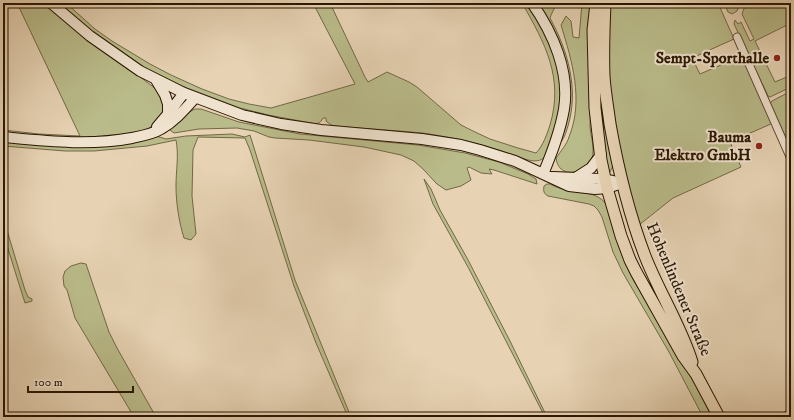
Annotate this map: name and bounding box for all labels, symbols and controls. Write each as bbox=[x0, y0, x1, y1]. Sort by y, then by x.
place label: Sempt-Sporthalle bbox=[656, 48, 769, 68]
marker: Sempt-Sporthalle bbox=[772, 53, 782, 63]
place label: Bauma Elektro GmbH bbox=[654, 127, 752, 165]
marker: Bauma Elektro GmbH bbox=[754, 141, 764, 151]
street label: Hohenlindener Straße bbox=[642, 219, 716, 359]
scale bar bbox=[28, 368, 133, 394]
text: 100 m bbox=[34, 375, 63, 390]

